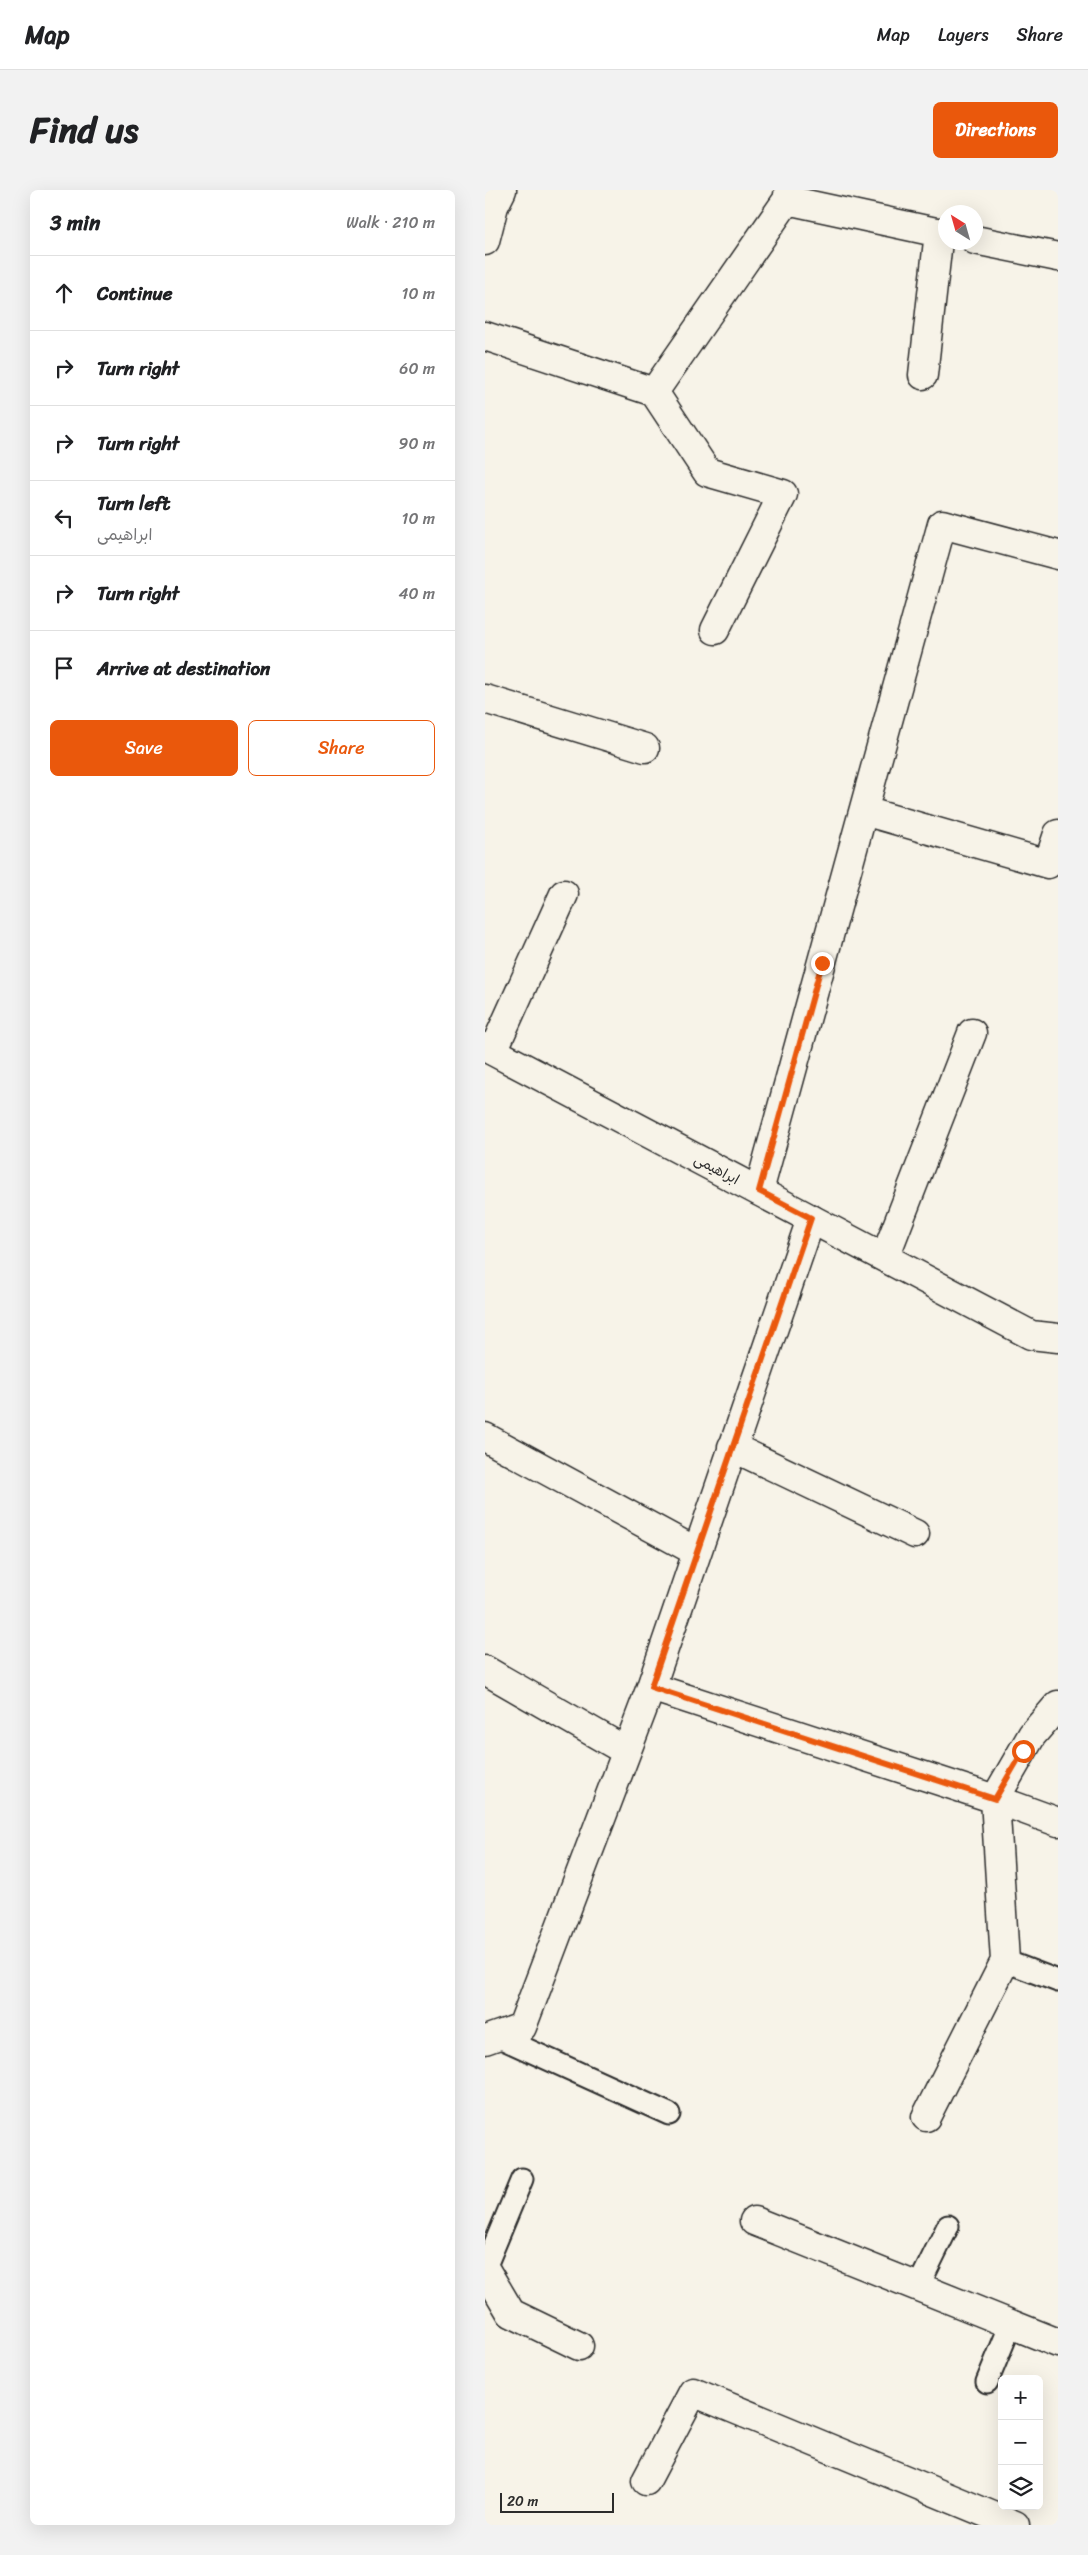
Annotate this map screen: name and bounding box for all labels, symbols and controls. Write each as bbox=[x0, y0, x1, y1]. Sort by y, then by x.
text: Map bbox=[25, 14, 69, 56]
text: Map bbox=[877, 19, 910, 51]
text: Layers bbox=[938, 19, 989, 51]
text: Share bbox=[1017, 19, 1063, 51]
text: Find us bbox=[30, 99, 138, 161]
button: Directions bbox=[933, 102, 1058, 158]
text: 3 min bbox=[50, 204, 100, 242]
north arrow bbox=[938, 205, 983, 250]
text: Walk · 210 m bbox=[346, 208, 435, 237]
text: Continue bbox=[97, 277, 173, 310]
icon: ahead bbox=[50, 279, 78, 307]
text: 10 m bbox=[402, 279, 435, 308]
text: Turn right bbox=[97, 352, 179, 385]
icon: right bbox=[50, 354, 78, 382]
text: 60 m bbox=[399, 354, 435, 383]
text: Turn right bbox=[97, 427, 179, 460]
icon: right bbox=[50, 429, 78, 457]
text: 90 m bbox=[399, 429, 435, 458]
text: Turn left bbox=[97, 487, 170, 520]
icon: left bbox=[50, 504, 78, 532]
text: 10 m bbox=[402, 504, 435, 533]
text: ابراهیمی bbox=[97, 520, 152, 549]
text: Turn right bbox=[97, 577, 179, 610]
icon: right bbox=[50, 579, 78, 607]
text: 40 m bbox=[398, 579, 435, 608]
text: Arrive at destination bbox=[97, 652, 270, 685]
icon: arrive bbox=[50, 654, 78, 682]
button: Save bbox=[50, 720, 238, 776]
button: Share bbox=[248, 720, 435, 776]
route end bbox=[811, 952, 834, 975]
street label: ابراهیمی bbox=[689, 1147, 744, 1192]
route start bbox=[1012, 1740, 1035, 1763]
map controls bbox=[998, 2375, 1043, 2510]
button: + bbox=[998, 2375, 1043, 2420]
button: − bbox=[998, 2420, 1043, 2465]
button: layers bbox=[998, 2465, 1043, 2510]
text: 20 m bbox=[507, 2489, 538, 2514]
scale bar bbox=[500, 2490, 614, 2513]

